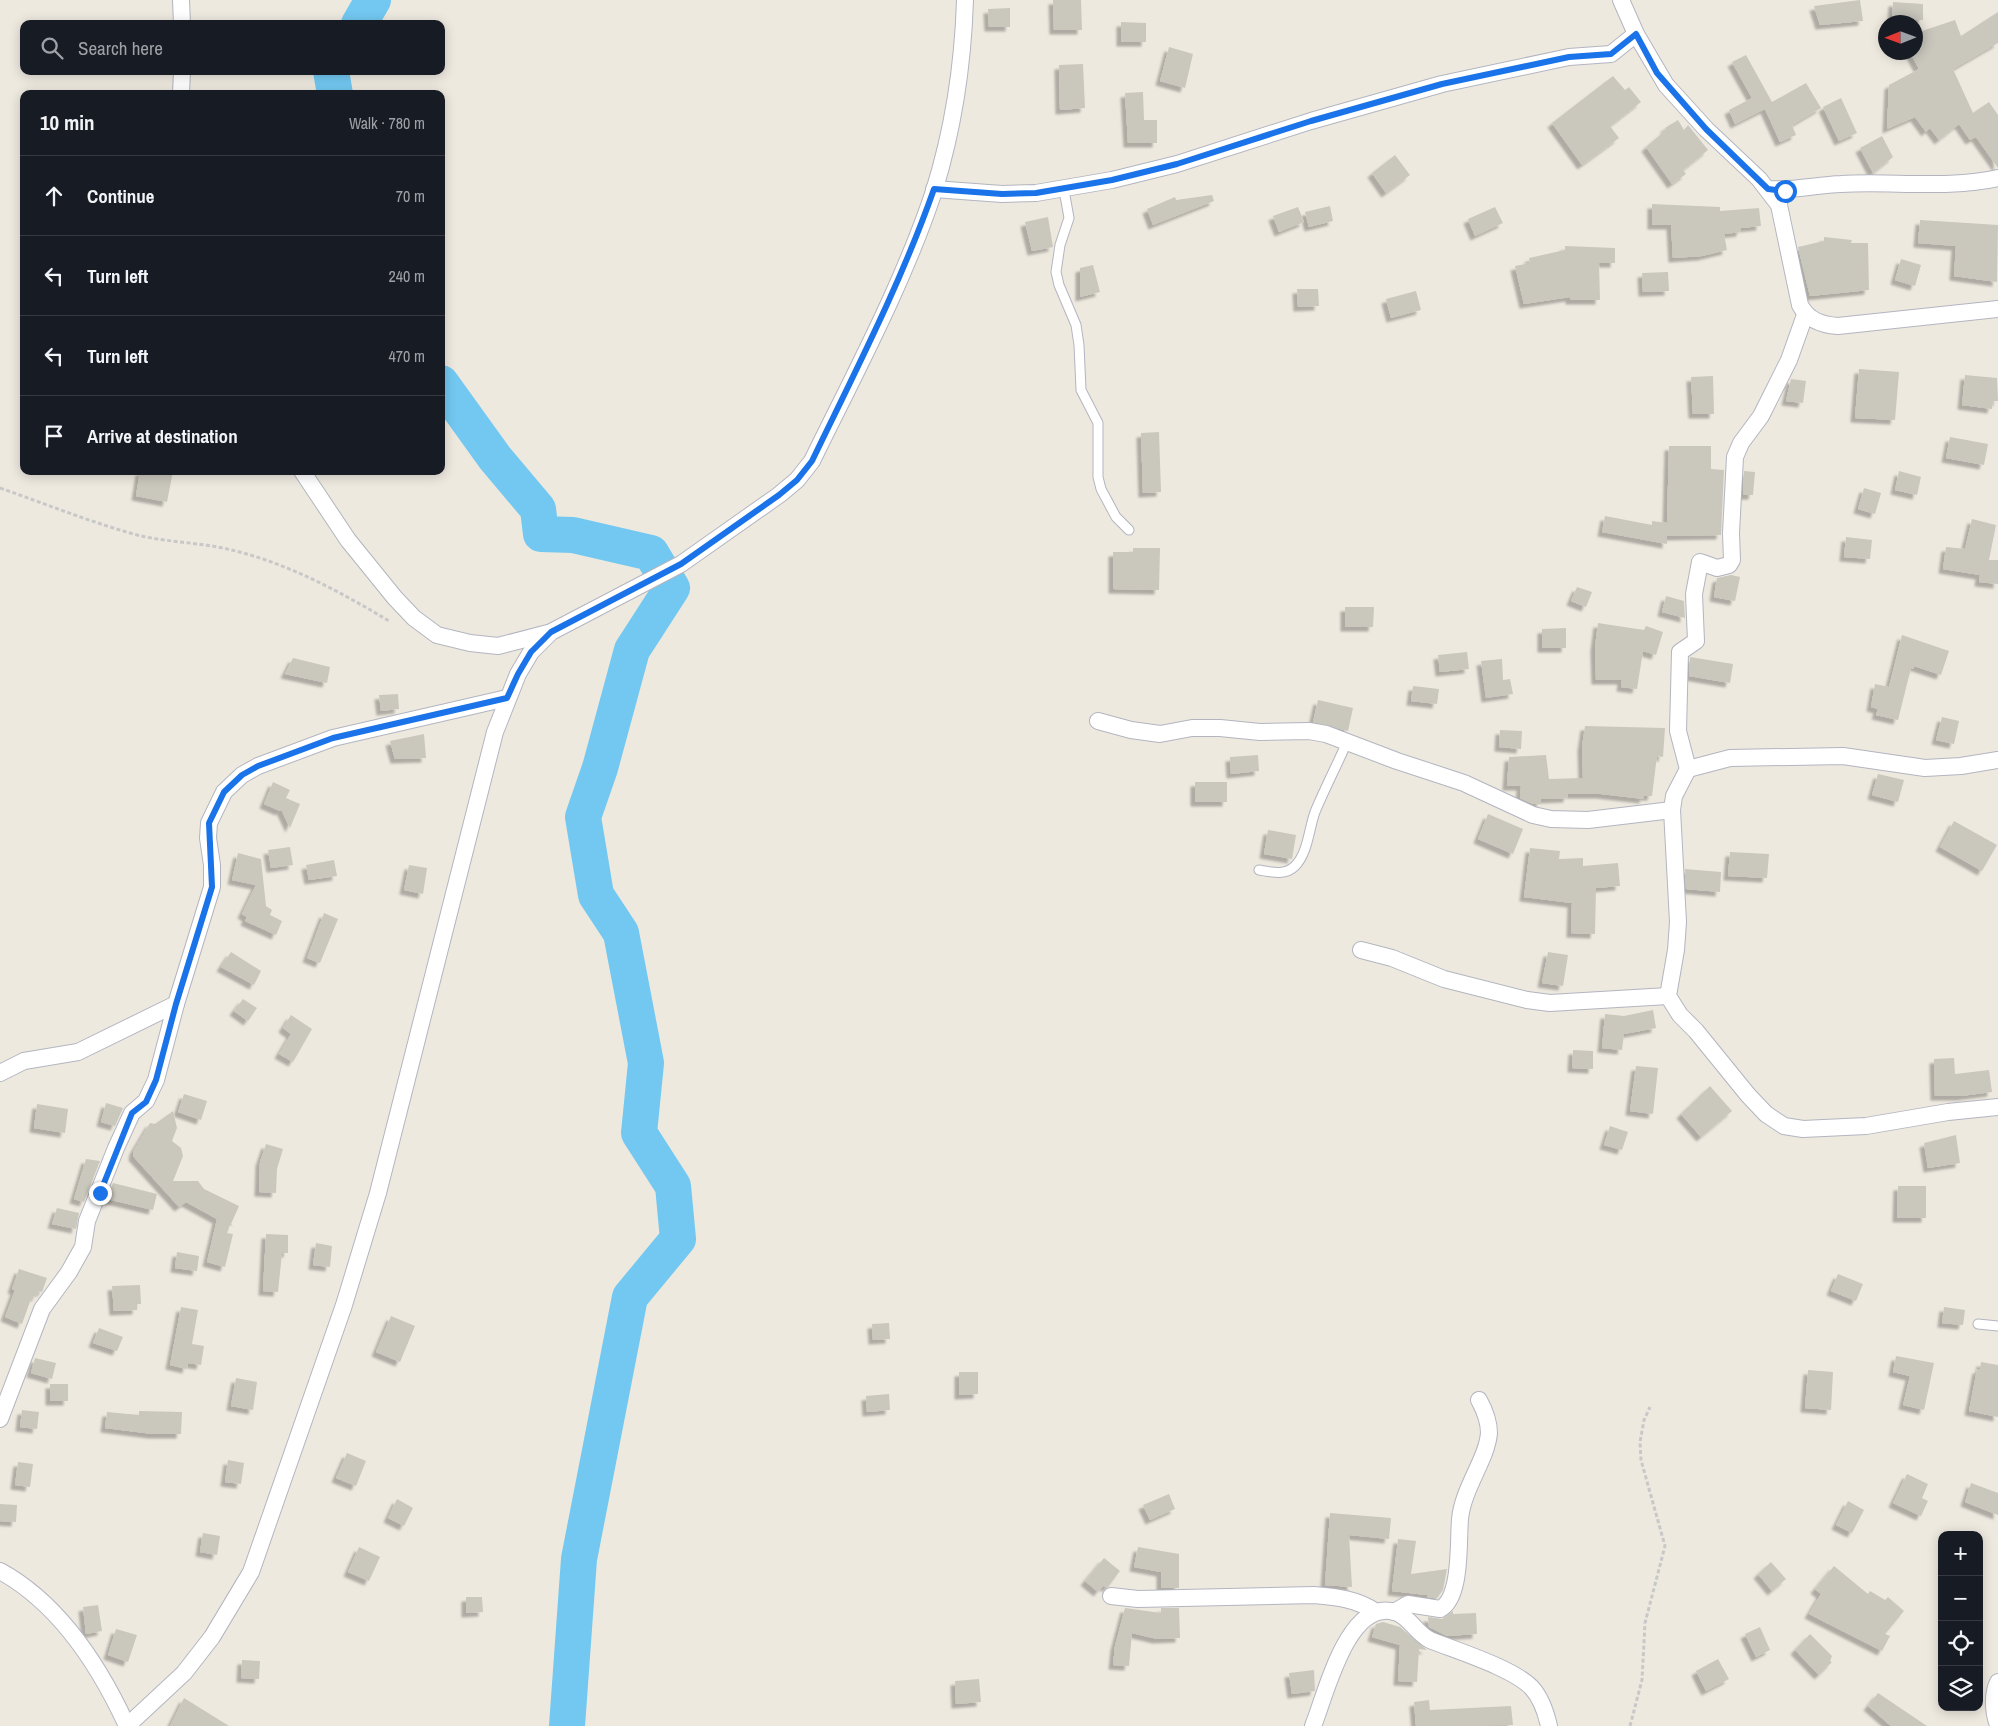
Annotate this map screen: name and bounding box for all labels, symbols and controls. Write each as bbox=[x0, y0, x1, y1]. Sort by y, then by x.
north arrow bbox=[1878, 15, 1923, 60]
search box bbox=[20, 20, 445, 75]
icon: search bbox=[38, 34, 66, 62]
text: Search here bbox=[78, 35, 163, 61]
text: 10 min bbox=[40, 108, 95, 137]
text: Walk · 780 m bbox=[349, 112, 425, 134]
route start bbox=[1774, 180, 1797, 203]
icon: ahead bbox=[40, 182, 68, 210]
text: Continue bbox=[87, 183, 155, 209]
text: 70 m bbox=[396, 185, 425, 207]
icon: left bbox=[40, 262, 68, 290]
text: Turn left bbox=[87, 263, 148, 289]
text: 240 m bbox=[389, 265, 425, 287]
icon: left bbox=[40, 342, 68, 370]
text: Turn left bbox=[87, 343, 148, 369]
text: 470 m bbox=[389, 345, 425, 367]
icon: arrive bbox=[40, 422, 68, 450]
text: Arrive at destination bbox=[87, 423, 238, 449]
route end bbox=[89, 1182, 112, 1205]
map controls bbox=[1938, 1531, 1983, 1711]
button: + bbox=[1938, 1531, 1983, 1576]
button: − bbox=[1938, 1576, 1983, 1621]
button: locate bbox=[1938, 1621, 1983, 1666]
button: layers bbox=[1938, 1666, 1983, 1711]

